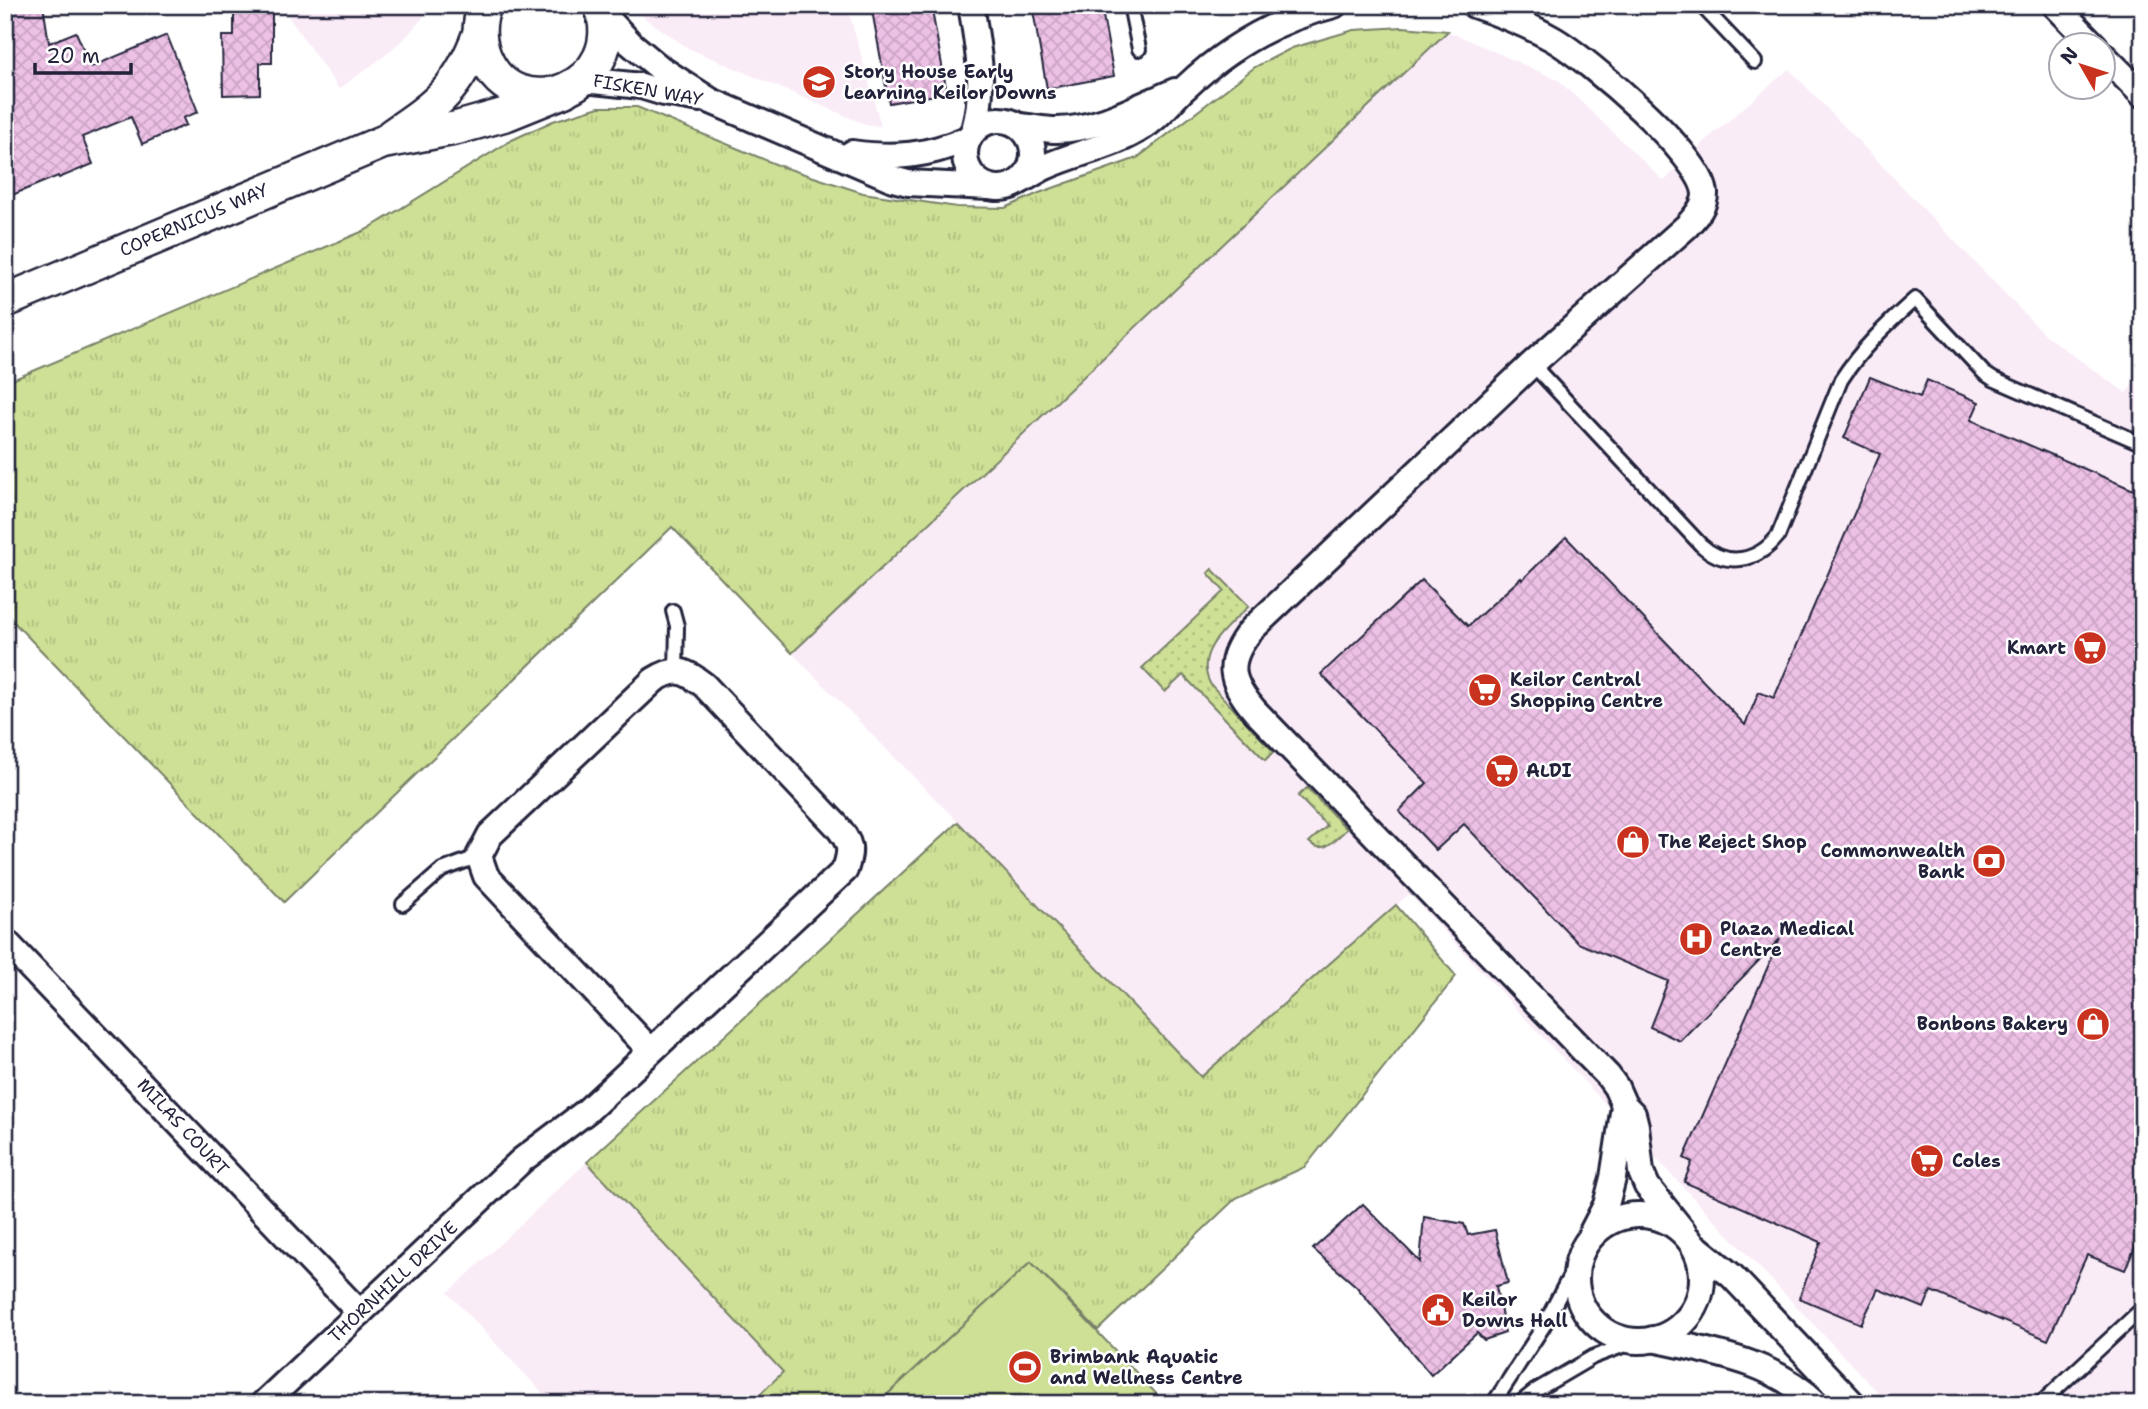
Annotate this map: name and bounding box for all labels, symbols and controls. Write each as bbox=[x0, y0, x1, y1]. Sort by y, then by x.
scale bar bbox=[35, 32, 131, 76]
north arrow bbox=[2046, 32, 2116, 102]
text: 20 m bbox=[46, 42, 100, 70]
text: N bbox=[2055, 42, 2084, 69]
place label: Story House Early Learning Keilor Downs bbox=[844, 60, 1057, 105]
school or university icon: Story House Early Learning Keilor Downs bbox=[800, 63, 838, 101]
street label: FISKEN WAY bbox=[591, 69, 705, 111]
street label: COPERNICUS WAY bbox=[116, 178, 272, 262]
supermarket icon: Kmart bbox=[2071, 629, 2109, 667]
place label: Kmart bbox=[2007, 636, 2066, 660]
place label: Keilor Central Shopping Centre bbox=[1510, 668, 1663, 713]
supermarket icon: Keilor Central Shopping Centre bbox=[1466, 671, 1504, 709]
supermarket icon: ALDI bbox=[1483, 752, 1521, 790]
place label: ALDI bbox=[1526, 759, 1572, 783]
shop icon: The Reject Shop bbox=[1614, 823, 1652, 861]
place label: The Reject Shop bbox=[1658, 830, 1807, 854]
place label: Commonwealth Bank bbox=[1821, 839, 1965, 884]
bank icon: Commonwealth Bank bbox=[1970, 842, 2008, 880]
place label: Plaza Medical Centre bbox=[1720, 917, 1854, 962]
hospital icon: Plaza Medical Centre bbox=[1677, 920, 1715, 958]
shop icon: Bonbons Bakery bbox=[2074, 1005, 2112, 1043]
place label: Bonbons Bakery bbox=[1917, 1012, 2068, 1036]
street label: MILAS COURT bbox=[132, 1073, 234, 1181]
supermarket icon: Coles bbox=[1908, 1142, 1946, 1180]
place label: Coles bbox=[1952, 1149, 2001, 1173]
street label: THORNHILL DRIVE bbox=[323, 1216, 463, 1348]
place label: Keilor Downs Hall bbox=[1462, 1288, 1568, 1333]
public building icon: Keilor Downs Hall bbox=[1419, 1291, 1457, 1329]
place label: Brimbank Aquatic and Wellness Centre bbox=[1050, 1345, 1243, 1390]
sports icon: Brimbank Aquatic and Wellness Centre bbox=[1006, 1348, 1044, 1386]

